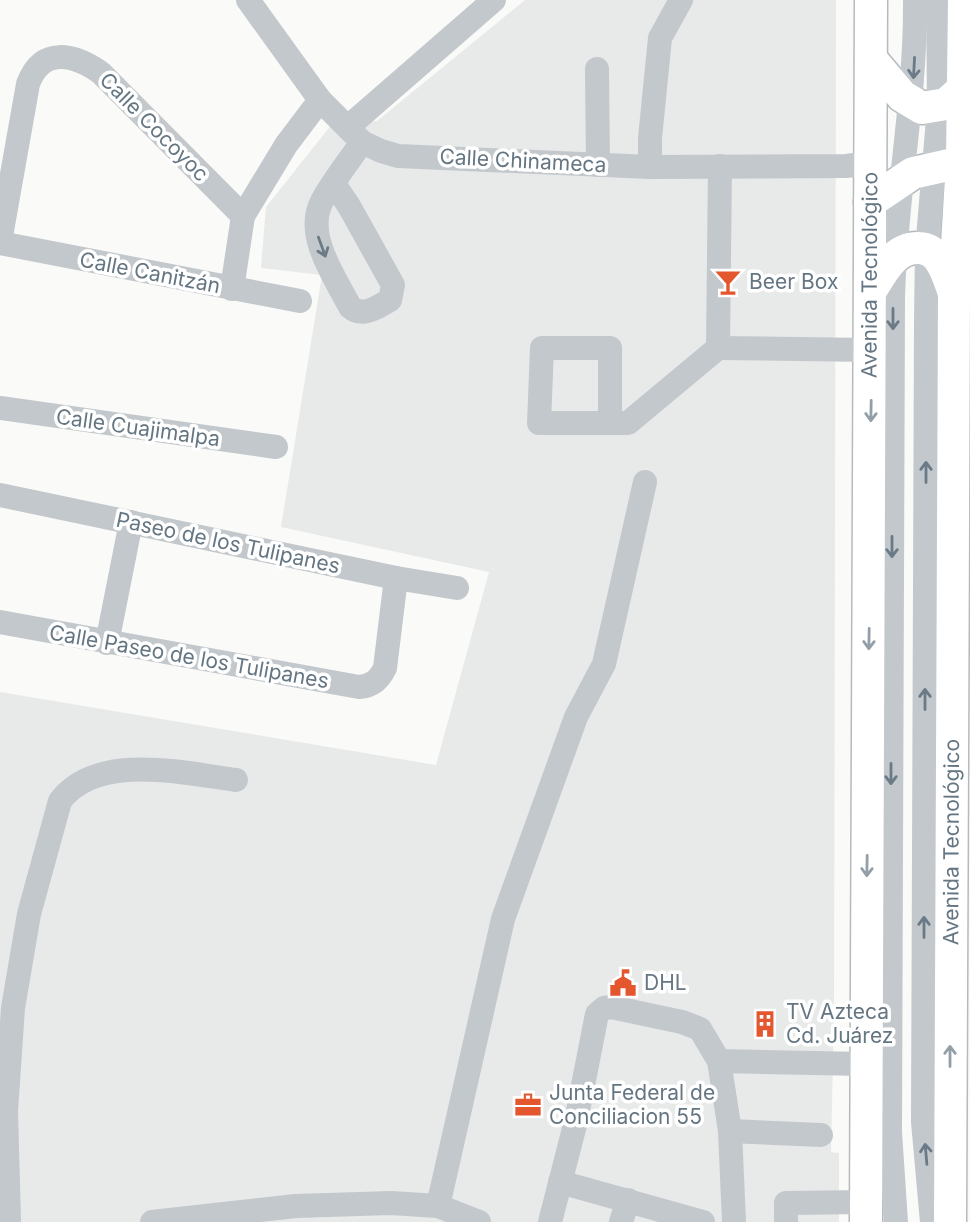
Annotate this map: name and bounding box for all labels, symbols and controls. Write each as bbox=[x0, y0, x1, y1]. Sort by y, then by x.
one-way arrow bbox=[907, 56, 920, 79]
street label: Calle Cocoyoc bbox=[95, 67, 214, 186]
street label: Calle Chinameca bbox=[439, 144, 607, 177]
street label: Avenida Tecnológico bbox=[856, 172, 882, 378]
one-way arrow bbox=[317, 235, 329, 257]
street label: Calle Canitzán bbox=[78, 247, 223, 298]
bar icon: Beer Box bbox=[713, 267, 743, 297]
place label: Beer Box bbox=[749, 269, 838, 294]
one-way arrow bbox=[886, 307, 900, 330]
one-way arrow bbox=[864, 399, 878, 422]
street label: Calle Cuajimalpa bbox=[54, 404, 222, 451]
one-way arrow bbox=[919, 460, 933, 483]
street label: Paseo de los Tulipanes bbox=[114, 507, 342, 578]
one-way arrow bbox=[885, 535, 899, 558]
street label: Calle Paseo de los Tulipanes bbox=[47, 620, 331, 693]
one-way arrow bbox=[862, 627, 876, 650]
one-way arrow bbox=[918, 688, 932, 711]
street label: Avenida Tecnológico bbox=[938, 739, 964, 945]
one-way arrow bbox=[884, 762, 898, 785]
one-way arrow bbox=[860, 854, 874, 877]
one-way arrow bbox=[917, 915, 931, 938]
public building icon: DHL bbox=[608, 968, 638, 998]
place label: DHL bbox=[644, 970, 687, 995]
place label: TV Azteca Cd. Juárez bbox=[786, 999, 893, 1048]
building icon: TV Azteca Cd. Juárez bbox=[750, 1009, 780, 1039]
one-way arrow bbox=[943, 1045, 957, 1068]
place label: Junta Federal de Conciliacion 55 bbox=[549, 1080, 715, 1129]
office icon: Junta Federal de Conciliacion 55 bbox=[513, 1090, 543, 1120]
one-way arrow bbox=[919, 1143, 932, 1166]

